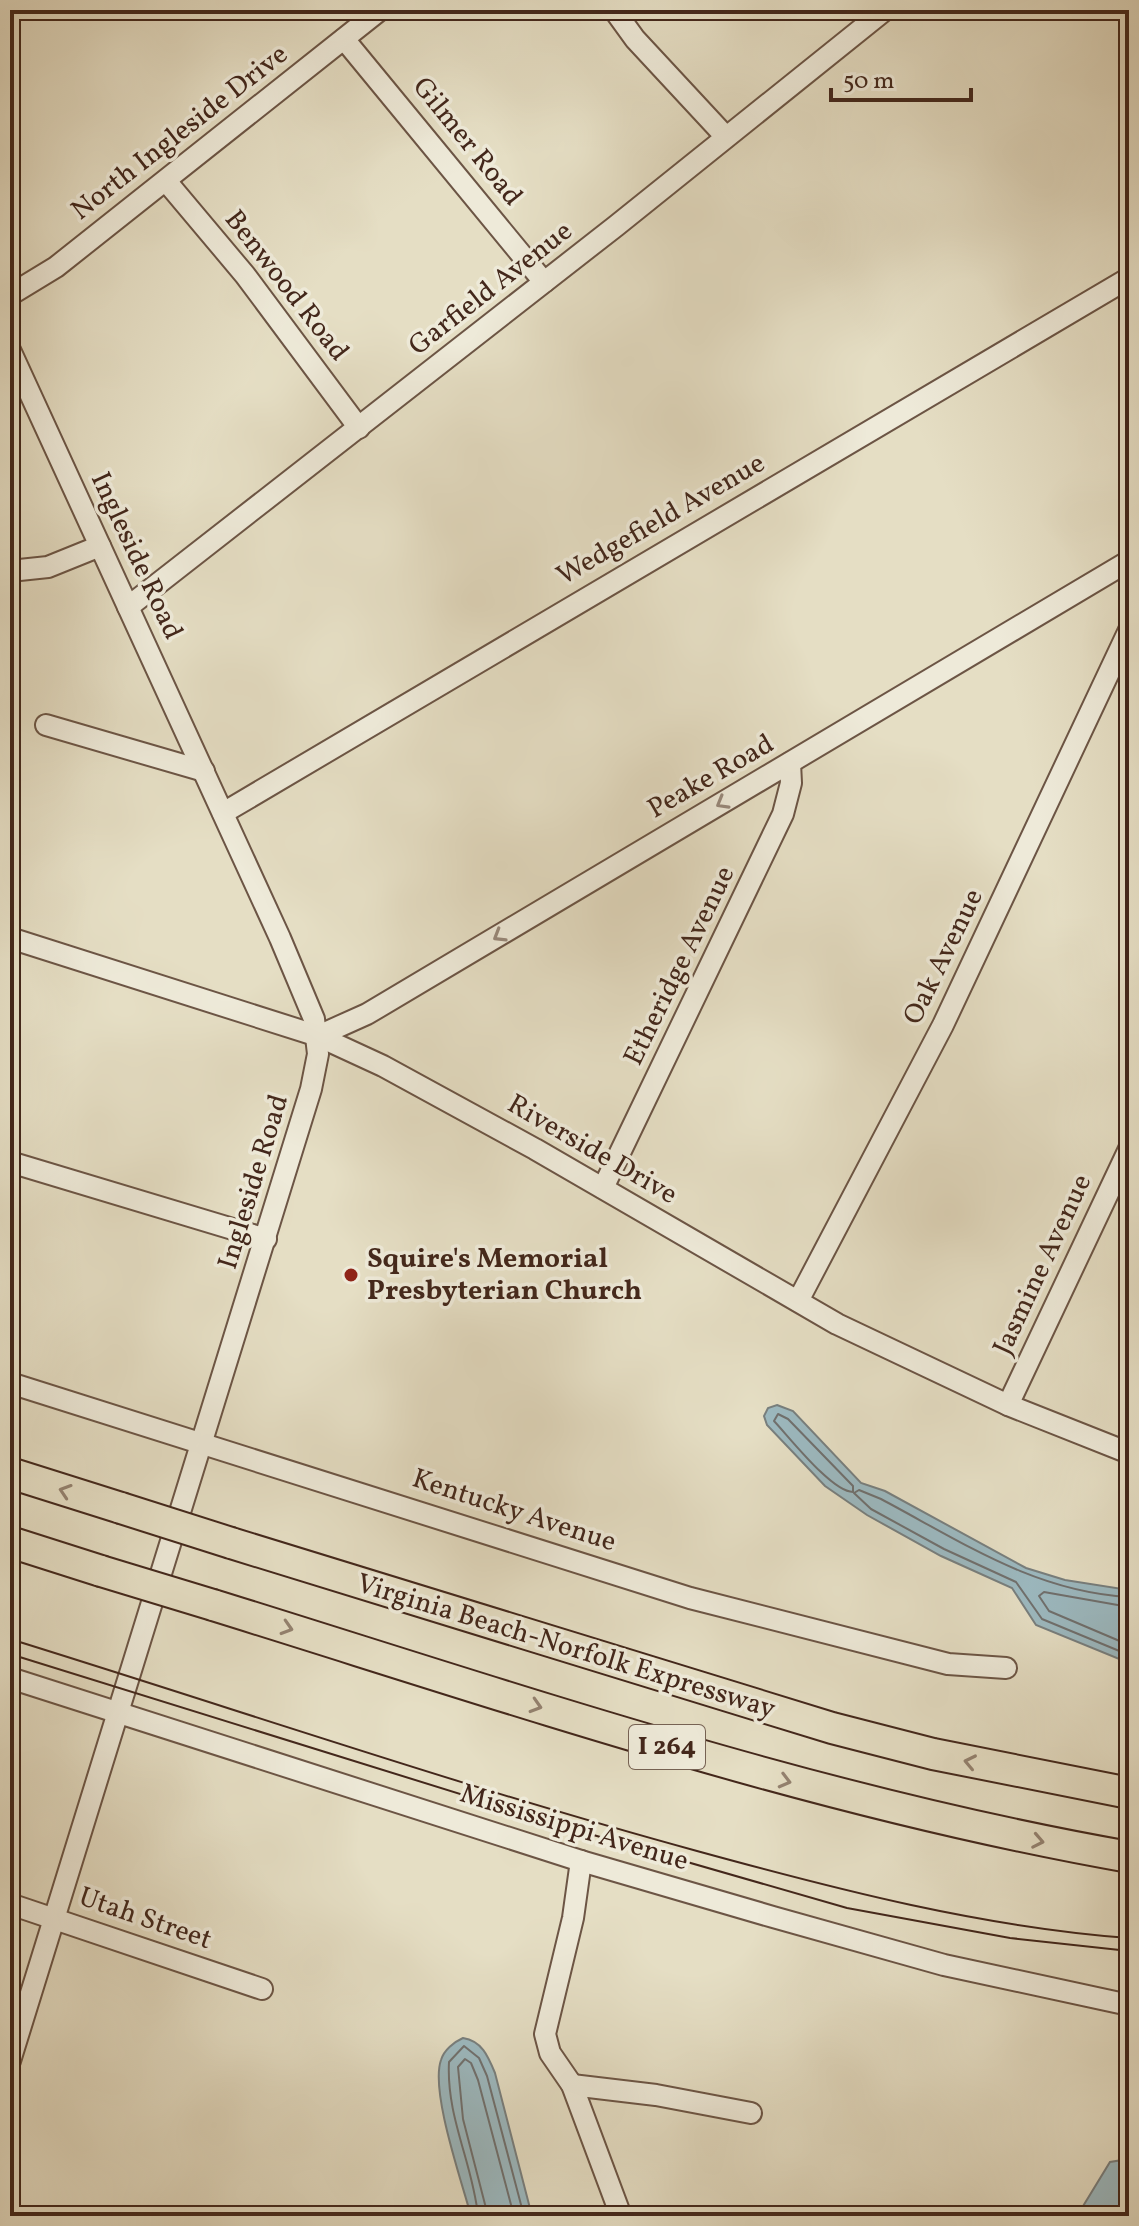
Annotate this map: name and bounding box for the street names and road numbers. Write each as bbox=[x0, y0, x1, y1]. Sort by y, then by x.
street label: North Ingleside Drive bbox=[63, 36, 297, 230]
street label: Gilmer Road bbox=[403, 69, 531, 215]
street label: Benwood Road bbox=[215, 202, 357, 370]
street label: Garfield Avenue bbox=[401, 213, 581, 365]
street label: Wedgefield Avenue bbox=[550, 444, 772, 596]
street label: Ingleside Road bbox=[80, 466, 192, 646]
street label: Peake Road bbox=[641, 725, 781, 829]
street label: Etheridge Avenue bbox=[615, 860, 745, 1072]
street label: Oak Avenue bbox=[894, 882, 994, 1032]
street label: Riverside Drive bbox=[500, 1085, 684, 1215]
street label: Ingleside Road bbox=[209, 1090, 299, 1274]
street label: Jasmine Avenue bbox=[984, 1168, 1102, 1362]
street label: Kentucky Avenue bbox=[407, 1460, 621, 1562]
street label: Virginia Beach-Norfolk Expressway bbox=[352, 1565, 780, 1729]
road number: I 264 bbox=[629, 1725, 705, 1769]
street label: Mississippi Avenue bbox=[455, 1775, 693, 1881]
street label: Utah Street bbox=[73, 1878, 217, 1960]

